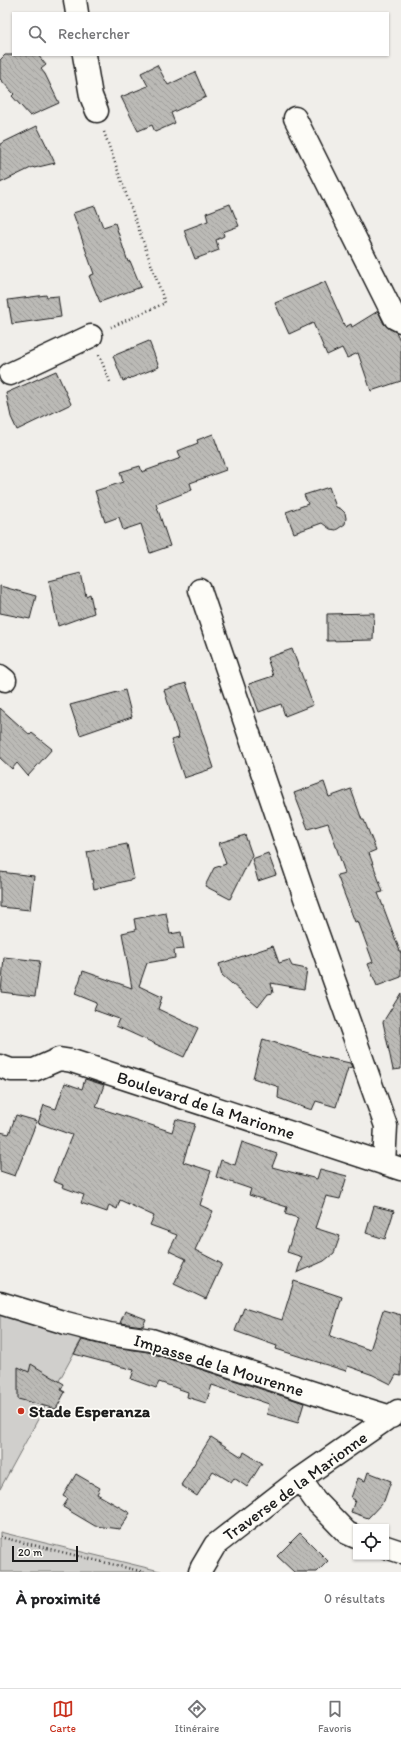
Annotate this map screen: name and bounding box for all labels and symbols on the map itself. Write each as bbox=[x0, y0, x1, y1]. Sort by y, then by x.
street label: Boulevard de la Marionne bbox=[115, 1067, 297, 1143]
street label: Impasse de la Mourenne bbox=[132, 1330, 306, 1400]
place label: Stade Esperanza bbox=[29, 1401, 151, 1422]
marker: Stade Esperanza bbox=[16, 1406, 26, 1416]
street label: Traverse de la Marionne bbox=[219, 1427, 371, 1545]
scale bar bbox=[12, 1544, 78, 1563]

